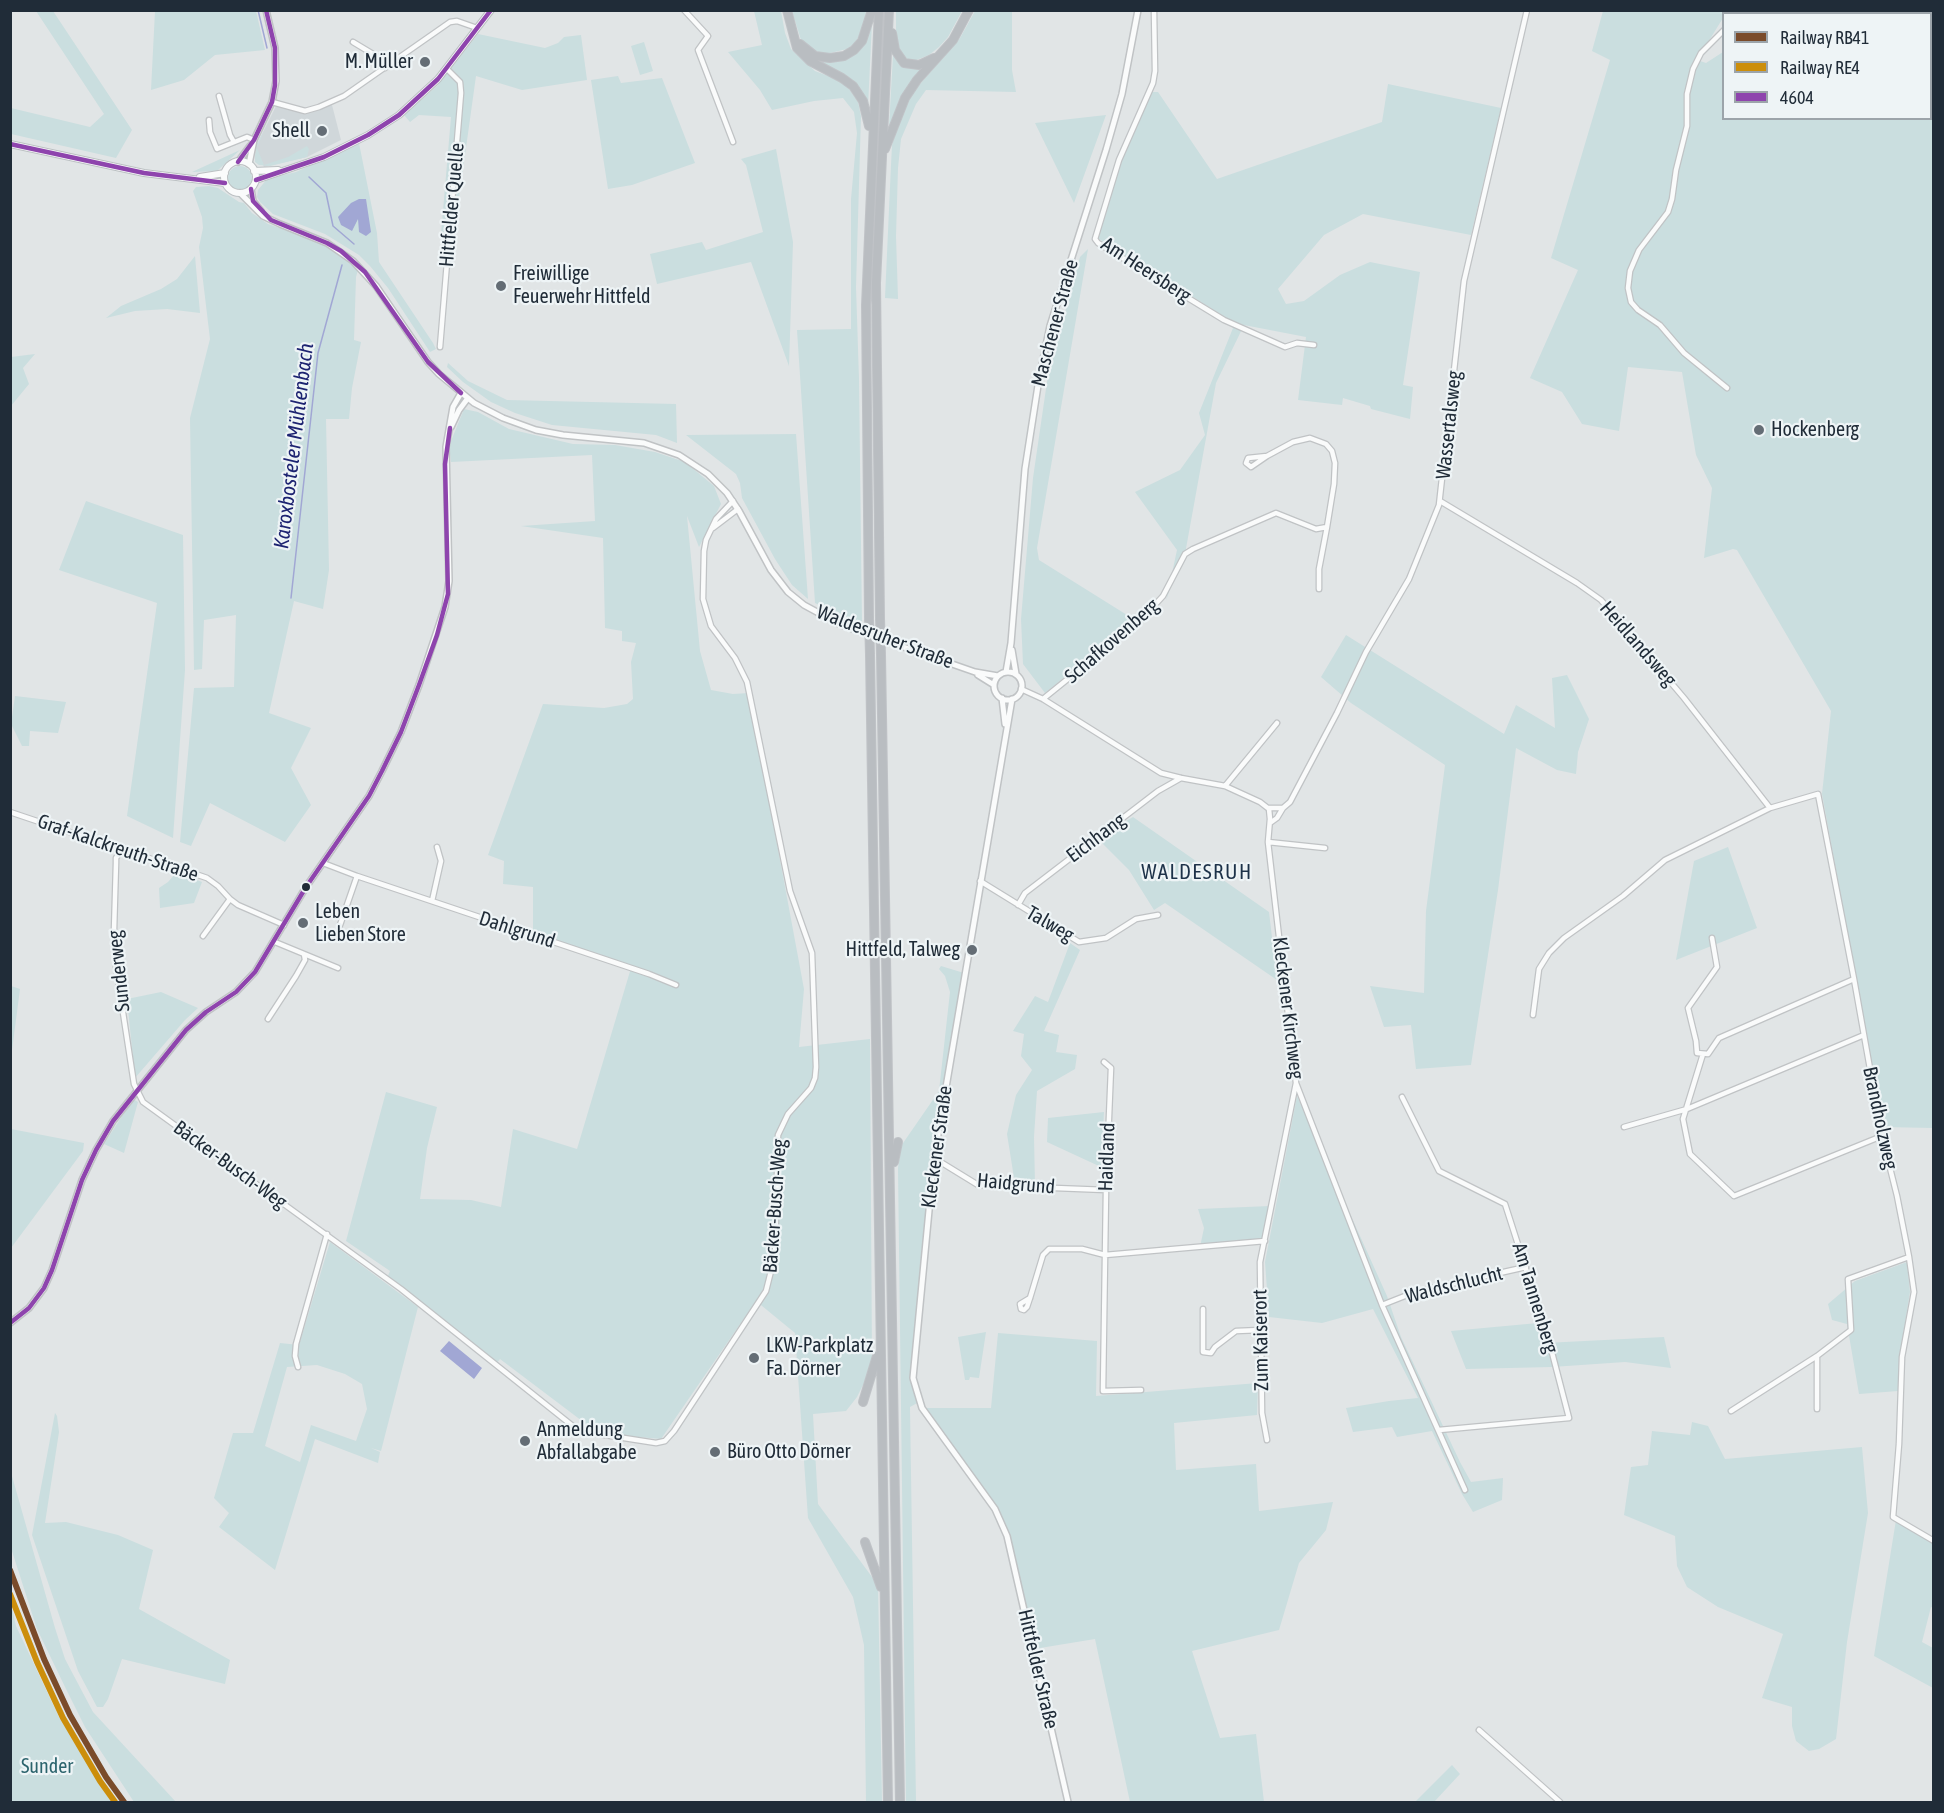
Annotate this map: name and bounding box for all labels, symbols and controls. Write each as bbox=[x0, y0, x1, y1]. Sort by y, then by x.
legend bbox=[1722, 12, 1932, 120]
text: Railway RB41 bbox=[1780, 27, 1869, 48]
place label: M. Müller bbox=[345, 50, 413, 74]
marker: M. Müller bbox=[418, 55, 432, 69]
text: Railway RE4 bbox=[1780, 57, 1860, 78]
text: 4604 bbox=[1780, 87, 1814, 108]
place label: Shell bbox=[272, 119, 310, 143]
marker: Shell bbox=[315, 124, 329, 138]
street label: Hittfelder Quelle bbox=[435, 142, 469, 268]
street label: Am Heersberg bbox=[1097, 232, 1195, 308]
street label: Maschener Straße bbox=[1026, 257, 1084, 389]
place label: Freiwillige Feuerwehr Hittfeld bbox=[513, 262, 650, 309]
marker: Freiwillige Feuerwehr Hittfeld bbox=[494, 279, 508, 293]
water label: Karoxbosteler Mühlenbach bbox=[269, 342, 319, 550]
street label: Wassertalsweg bbox=[1431, 370, 1467, 480]
place label: Hockenberg bbox=[1771, 418, 1859, 442]
marker: Hockenberg bbox=[1752, 423, 1766, 437]
street label: Schafkovenberg bbox=[1060, 593, 1164, 689]
street label: Heidlandsweg bbox=[1594, 596, 1682, 692]
street label: Waldesruher Straße bbox=[813, 600, 957, 674]
street label: Eichhang bbox=[1062, 808, 1130, 868]
street label: Graf-Kalckreuth-Straße bbox=[34, 809, 202, 887]
district label: WALDESRUH bbox=[1141, 859, 1253, 885]
unlabelled marker bbox=[300, 881, 312, 893]
place label: Leben Lieben Store bbox=[315, 900, 406, 947]
street label: Talweg bbox=[1022, 901, 1078, 947]
street label: Dahlgrund bbox=[476, 906, 558, 954]
marker: Leben Lieben Store bbox=[296, 916, 310, 930]
street label: Sunderweg bbox=[103, 929, 135, 1013]
street label: Kleckener Kirchweg bbox=[1267, 936, 1309, 1080]
place label: Hittfeld, Talweg bbox=[846, 938, 960, 962]
marker: Hittfeld, Talweg bbox=[965, 943, 979, 957]
street label: Brandholzweg bbox=[1857, 1064, 1903, 1172]
street label: Kleckener Straße bbox=[917, 1084, 957, 1210]
street label: Bäcker-Busch-Weg bbox=[169, 1116, 291, 1214]
street label: Haidland bbox=[1094, 1122, 1120, 1192]
street label: Bäcker-Busch-Weg bbox=[758, 1138, 792, 1274]
street label: Haidgrund bbox=[976, 1169, 1056, 1199]
street label: Am Tannenberg bbox=[1507, 1240, 1563, 1356]
street label: Waldschlucht bbox=[1403, 1261, 1505, 1309]
street label: Zum Kaiserort bbox=[1248, 1289, 1274, 1391]
place label: LKW-Parkplatz Fa. Dörner bbox=[766, 1334, 873, 1381]
marker: LKW-Parkplatz Fa. Dörner bbox=[747, 1351, 761, 1365]
place label: Anmeldung Abfallabgabe bbox=[537, 1418, 637, 1465]
marker: Anmeldung Abfallabgabe bbox=[518, 1434, 532, 1448]
place label: Büro Otto Dörner bbox=[727, 1440, 850, 1464]
marker: Büro Otto Dörner bbox=[708, 1445, 722, 1459]
street label: Hittfelder Straße bbox=[1013, 1607, 1063, 1731]
park label: Sunder bbox=[21, 1755, 73, 1779]

